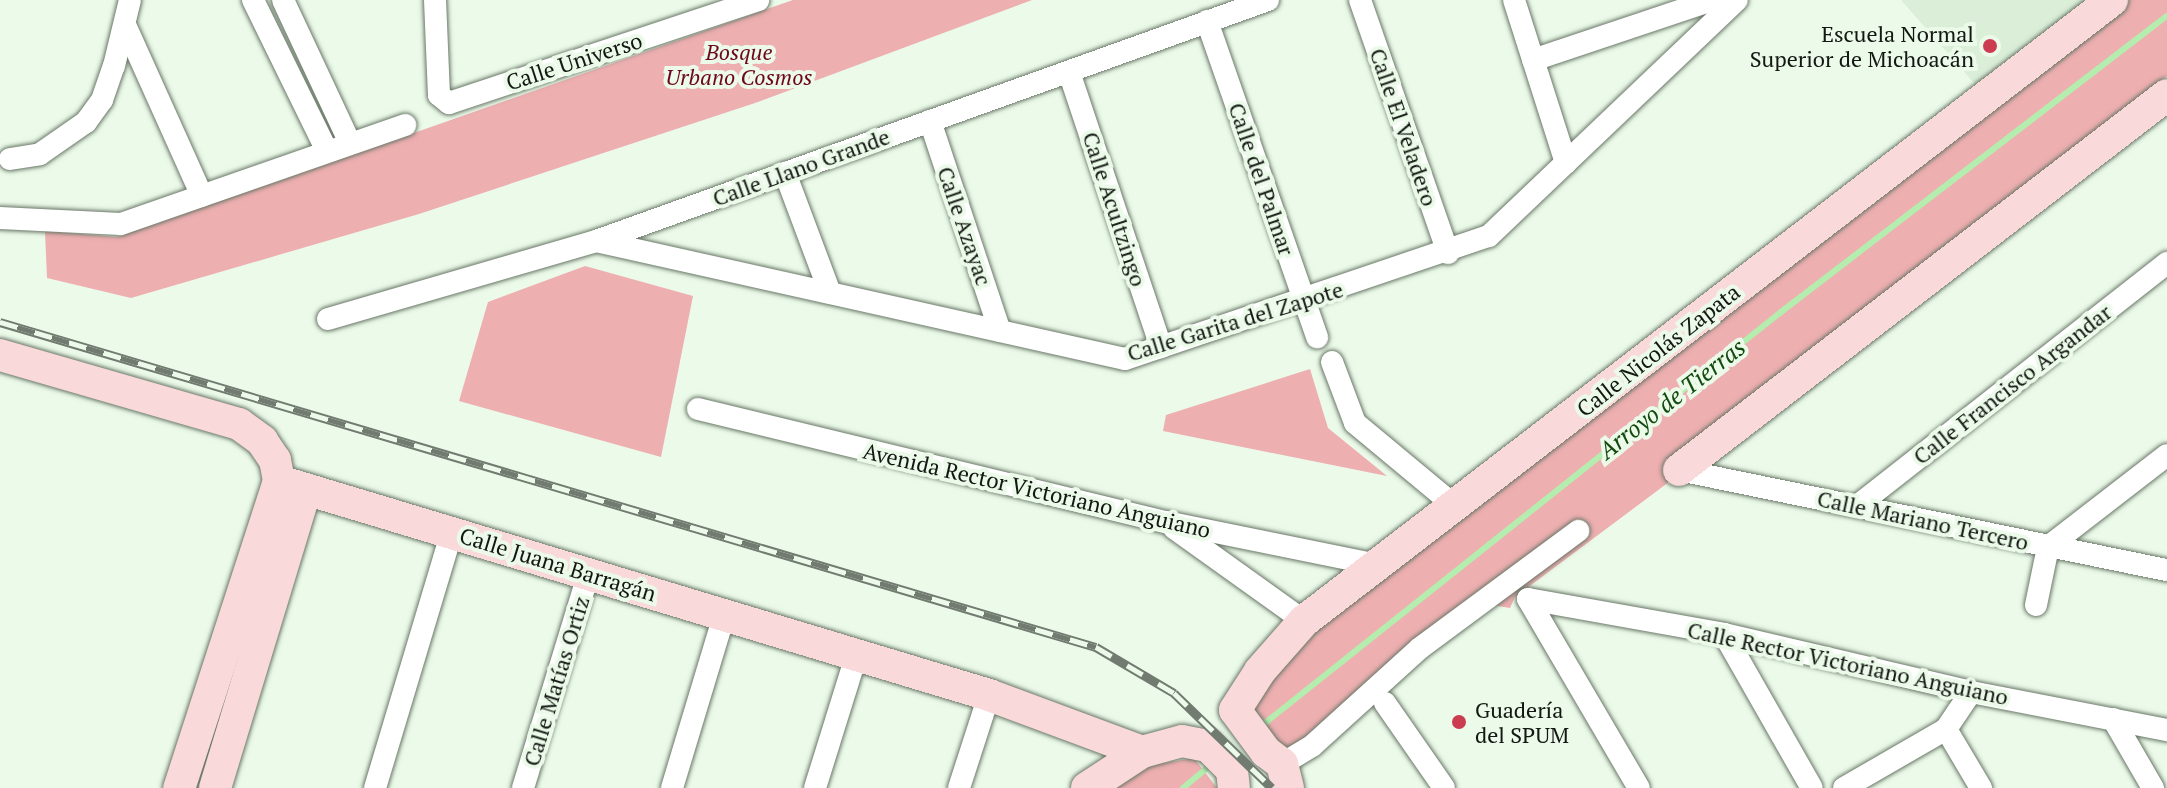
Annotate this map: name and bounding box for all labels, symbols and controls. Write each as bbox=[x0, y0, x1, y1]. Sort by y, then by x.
place label: Escuela Normal Superior de Michoacán bbox=[1750, 20, 1974, 72]
street label: Calle Universo bbox=[503, 27, 645, 95]
marker: Escuela Normal Superior de Michoacán bbox=[1981, 37, 1999, 55]
park label: Bosque Urbano Cosmos bbox=[665, 38, 813, 90]
street label: Calle El Veladero bbox=[1365, 44, 1443, 210]
street label: Calle del Palmar bbox=[1224, 99, 1300, 259]
street label: Calle Llano Grande bbox=[709, 123, 893, 211]
street label: Calle Acultzingo bbox=[1078, 128, 1152, 290]
street label: Calle Azayac bbox=[932, 163, 998, 289]
street label: Calle Garita del Zapote bbox=[1124, 276, 1346, 366]
street label: Calle Nicolás Zapata bbox=[1571, 278, 1745, 422]
street label: Calle Francisco Argandar bbox=[1908, 298, 2116, 470]
water label: Arroyo de Tierras bbox=[1593, 333, 1751, 465]
street label: Avenida Rector Victoriano Anguiano bbox=[860, 437, 1214, 543]
street label: Calle Mariano Tercero bbox=[1815, 485, 2031, 555]
street label: Calle Juana Barragán bbox=[457, 522, 659, 606]
street label: Calle Matías Ortiz bbox=[518, 593, 594, 769]
street label: Calle Rector Victoriano Anguiano bbox=[1685, 616, 2011, 710]
place label: Guadería del SPUM bbox=[1475, 696, 1569, 748]
marker: Guadería del SPUM bbox=[1450, 713, 1468, 731]

